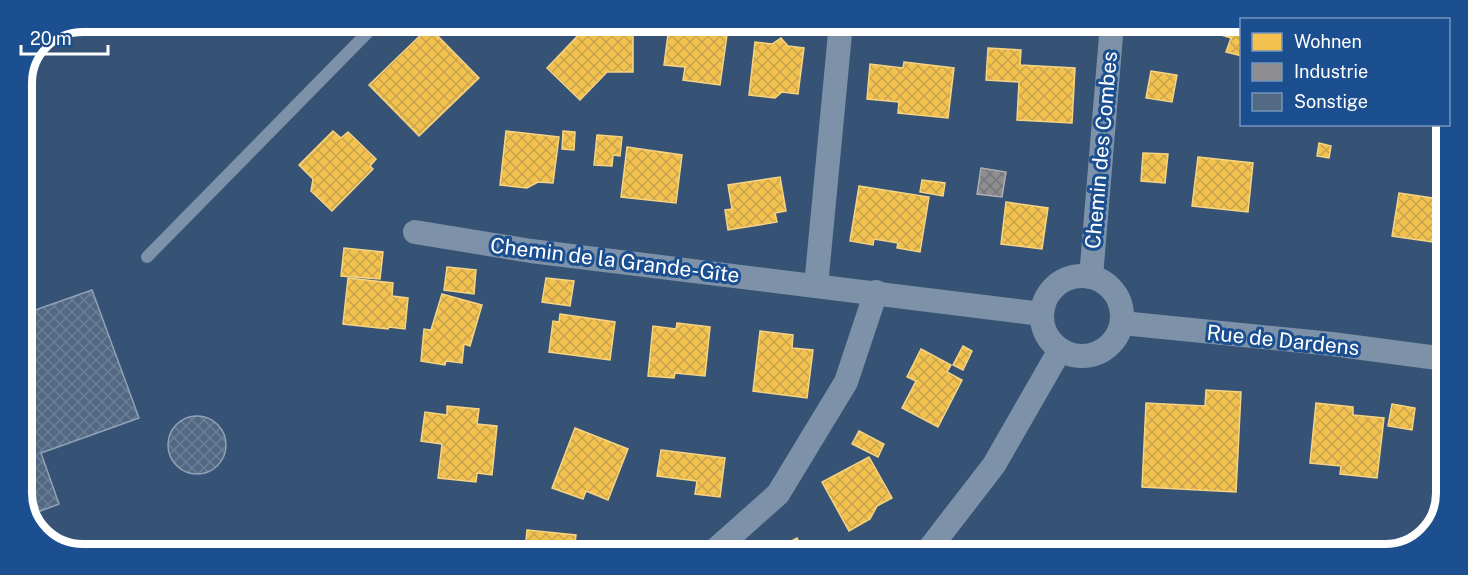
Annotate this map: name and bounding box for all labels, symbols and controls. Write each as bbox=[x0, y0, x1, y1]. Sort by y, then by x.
scale bar bbox=[21, 18, 108, 56]
legend bbox=[1240, 18, 1450, 126]
text: 20 m bbox=[30, 28, 72, 49]
text: Wohnen bbox=[1294, 31, 1362, 52]
street label: Chemin des Combes bbox=[1080, 50, 1122, 250]
text: Industrie bbox=[1294, 61, 1368, 82]
text: Sonstige bbox=[1294, 91, 1368, 112]
street label: Chemin de la Grande-Gîte bbox=[489, 232, 741, 288]
street label: Rue de Dardens bbox=[1205, 320, 1361, 360]

